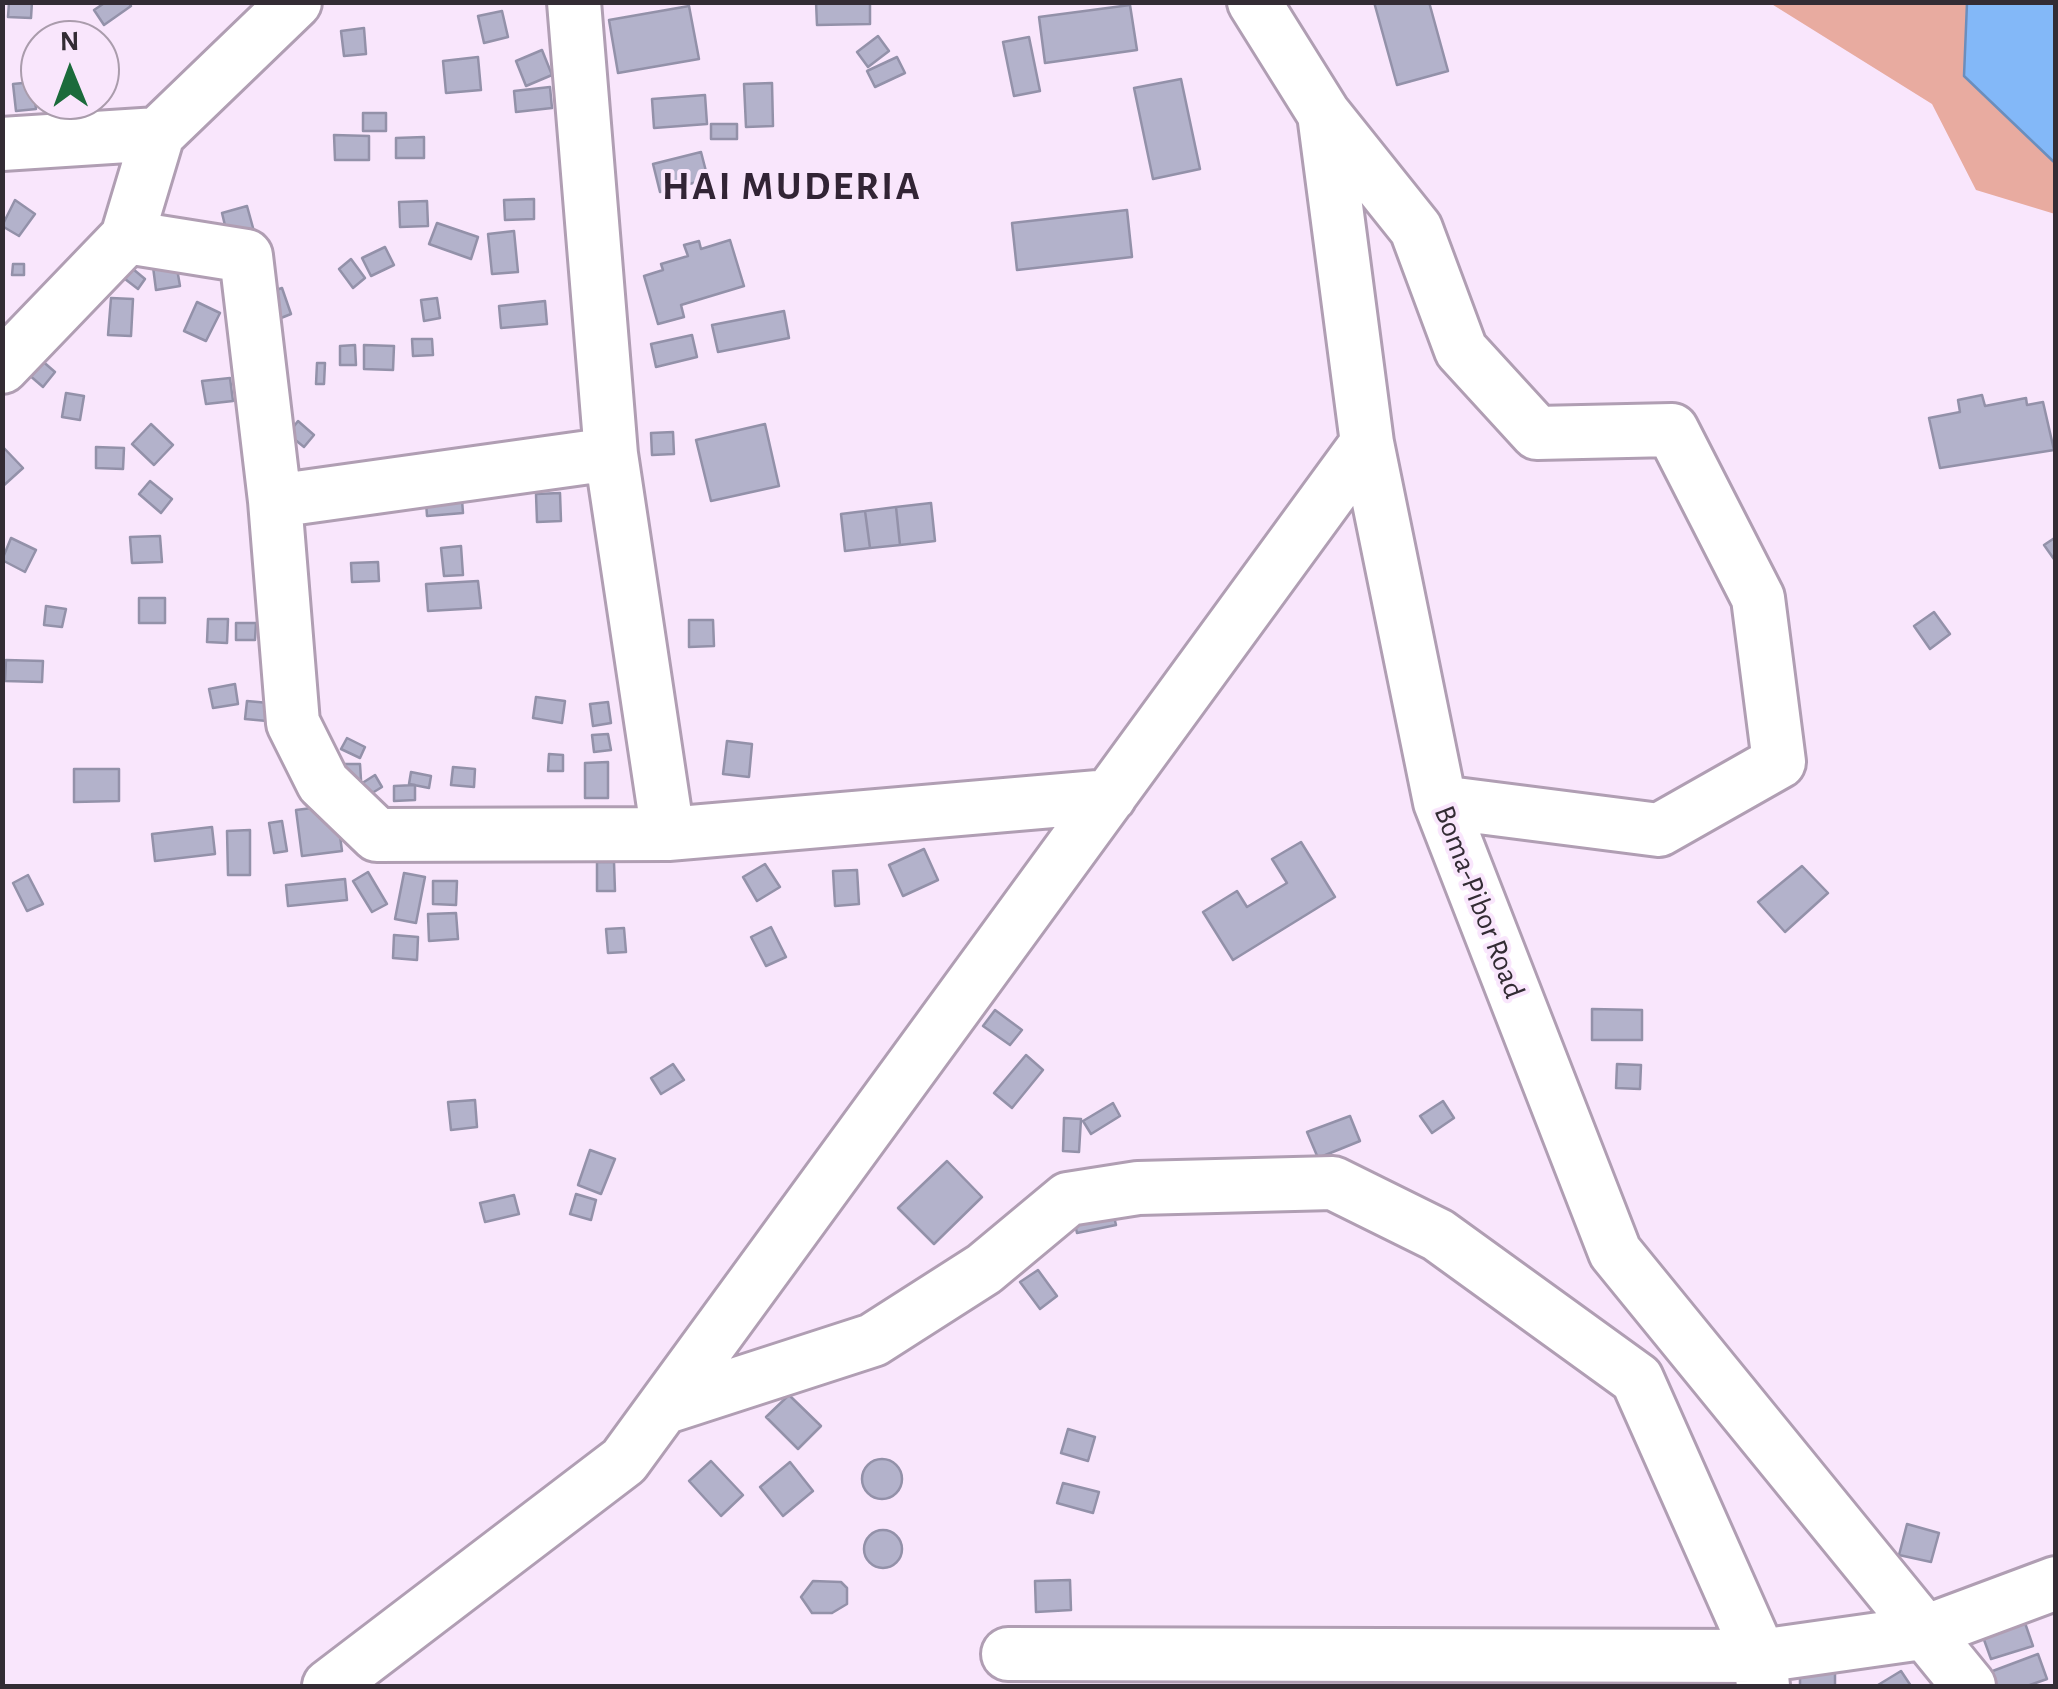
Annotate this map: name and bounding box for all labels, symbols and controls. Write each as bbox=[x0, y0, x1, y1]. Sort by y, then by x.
north arrow bbox=[20, 20, 120, 120]
text: N bbox=[60, 28, 79, 56]
district label: HAI MUDERIA bbox=[662, 163, 922, 211]
street label: Boma-Pibor Road bbox=[1426, 801, 1532, 1003]

